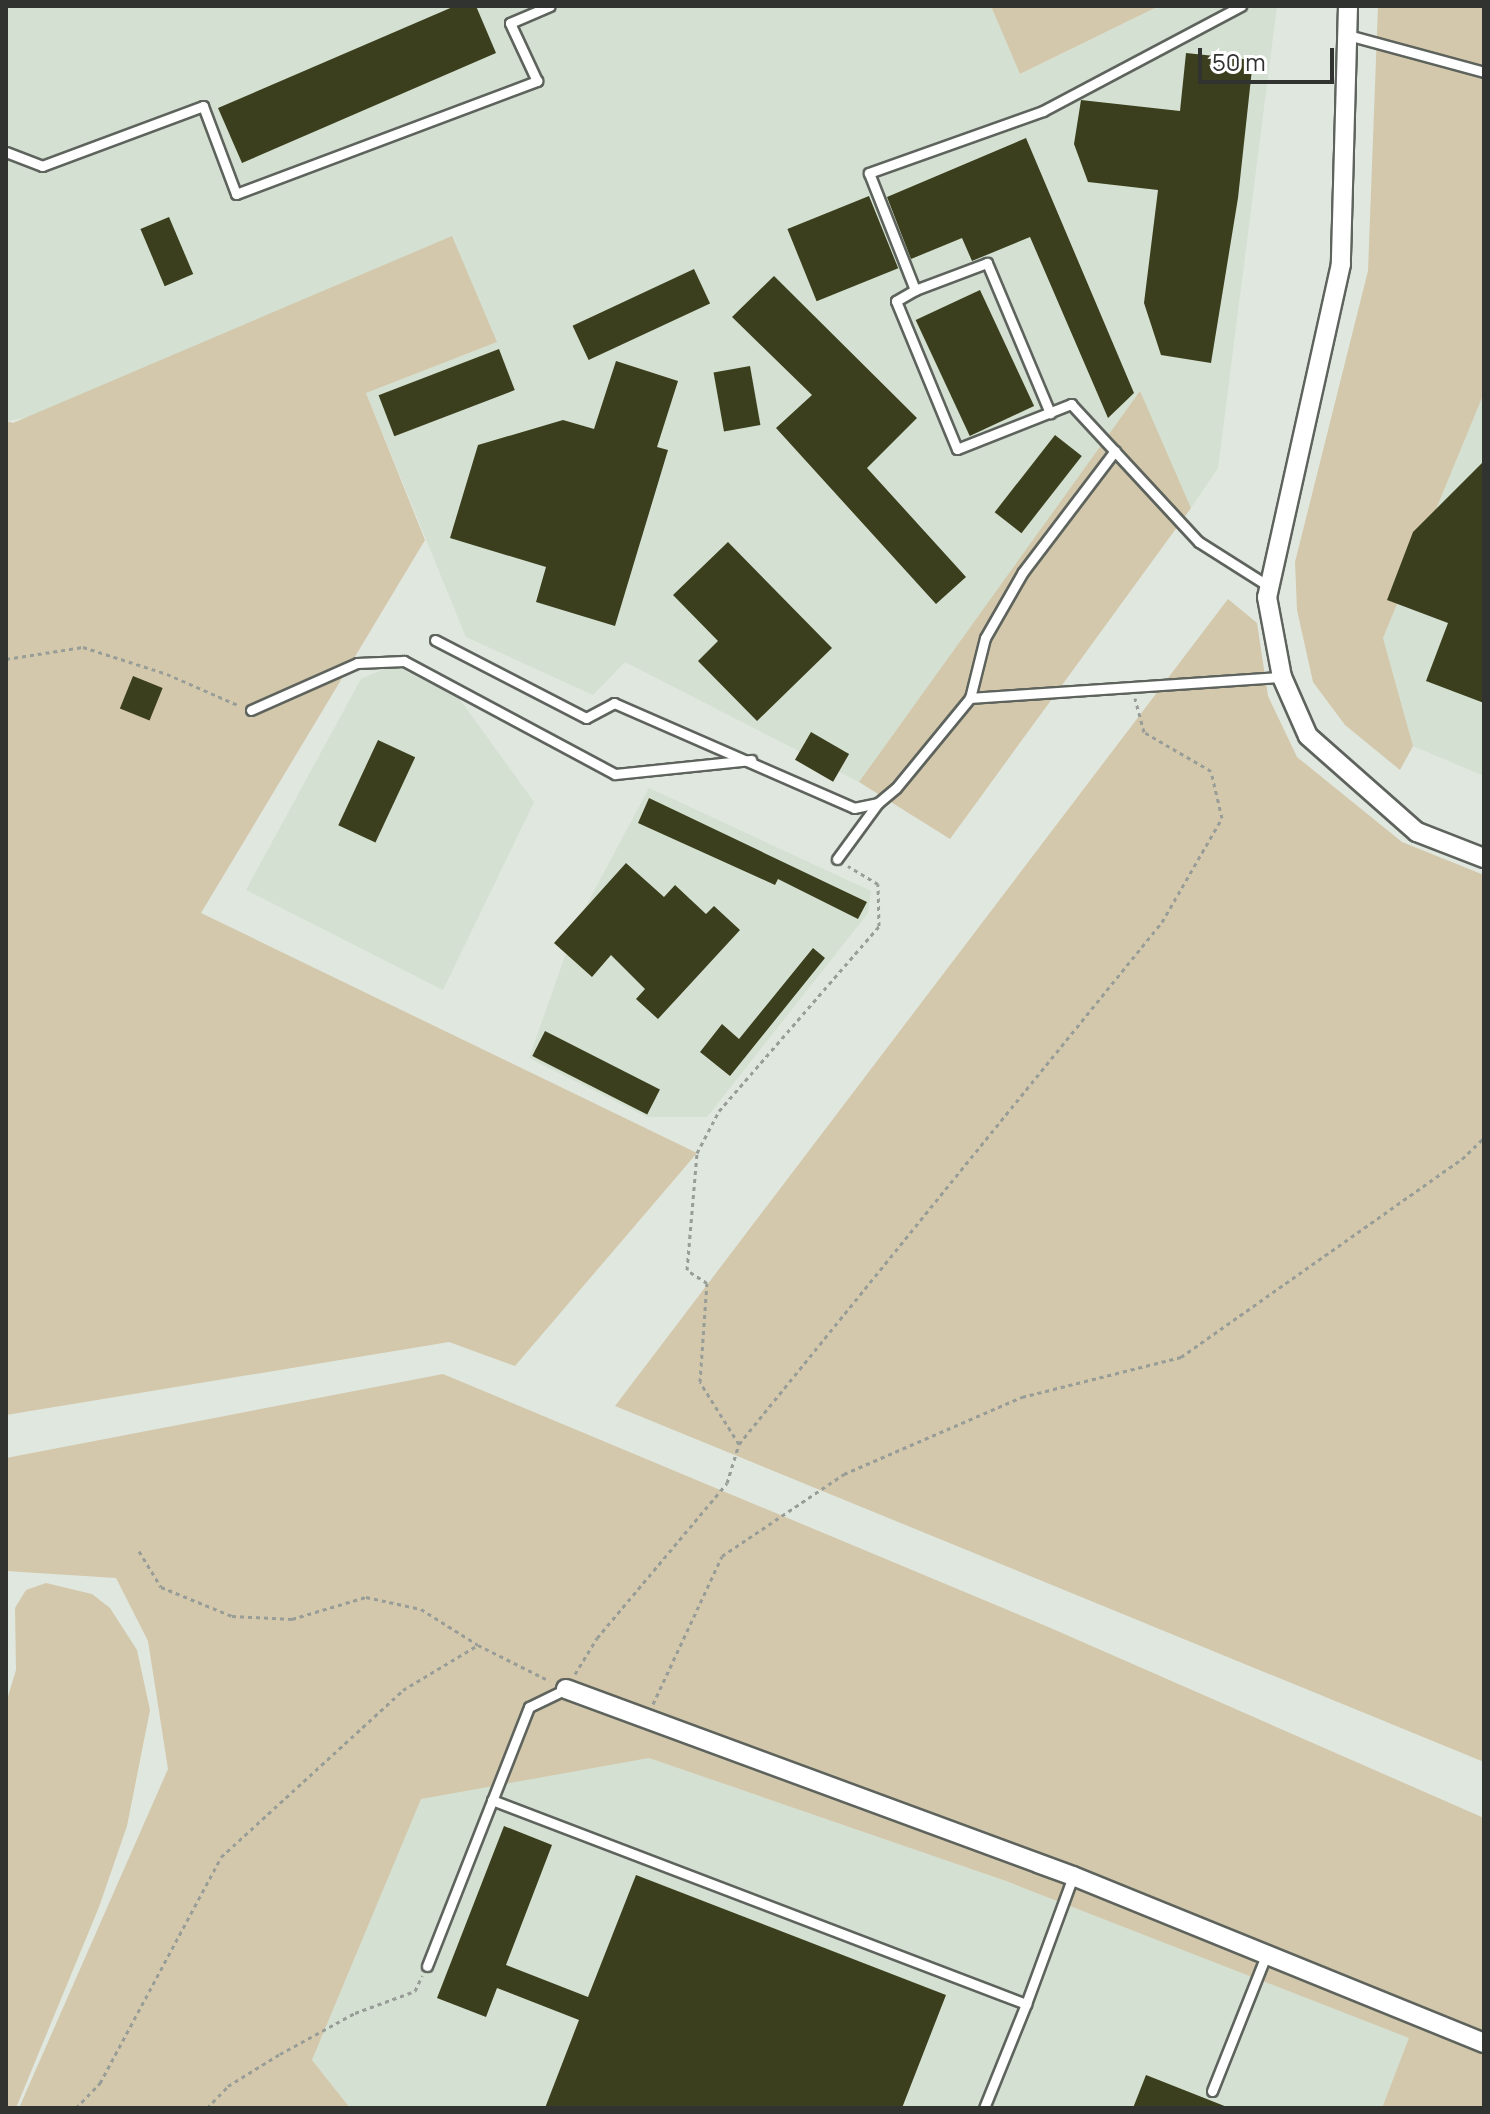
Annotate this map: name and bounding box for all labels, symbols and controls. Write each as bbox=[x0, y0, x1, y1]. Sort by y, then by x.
scale bar bbox=[1202, 32, 1338, 82]
text: 50 m bbox=[1212, 45, 1266, 78]

